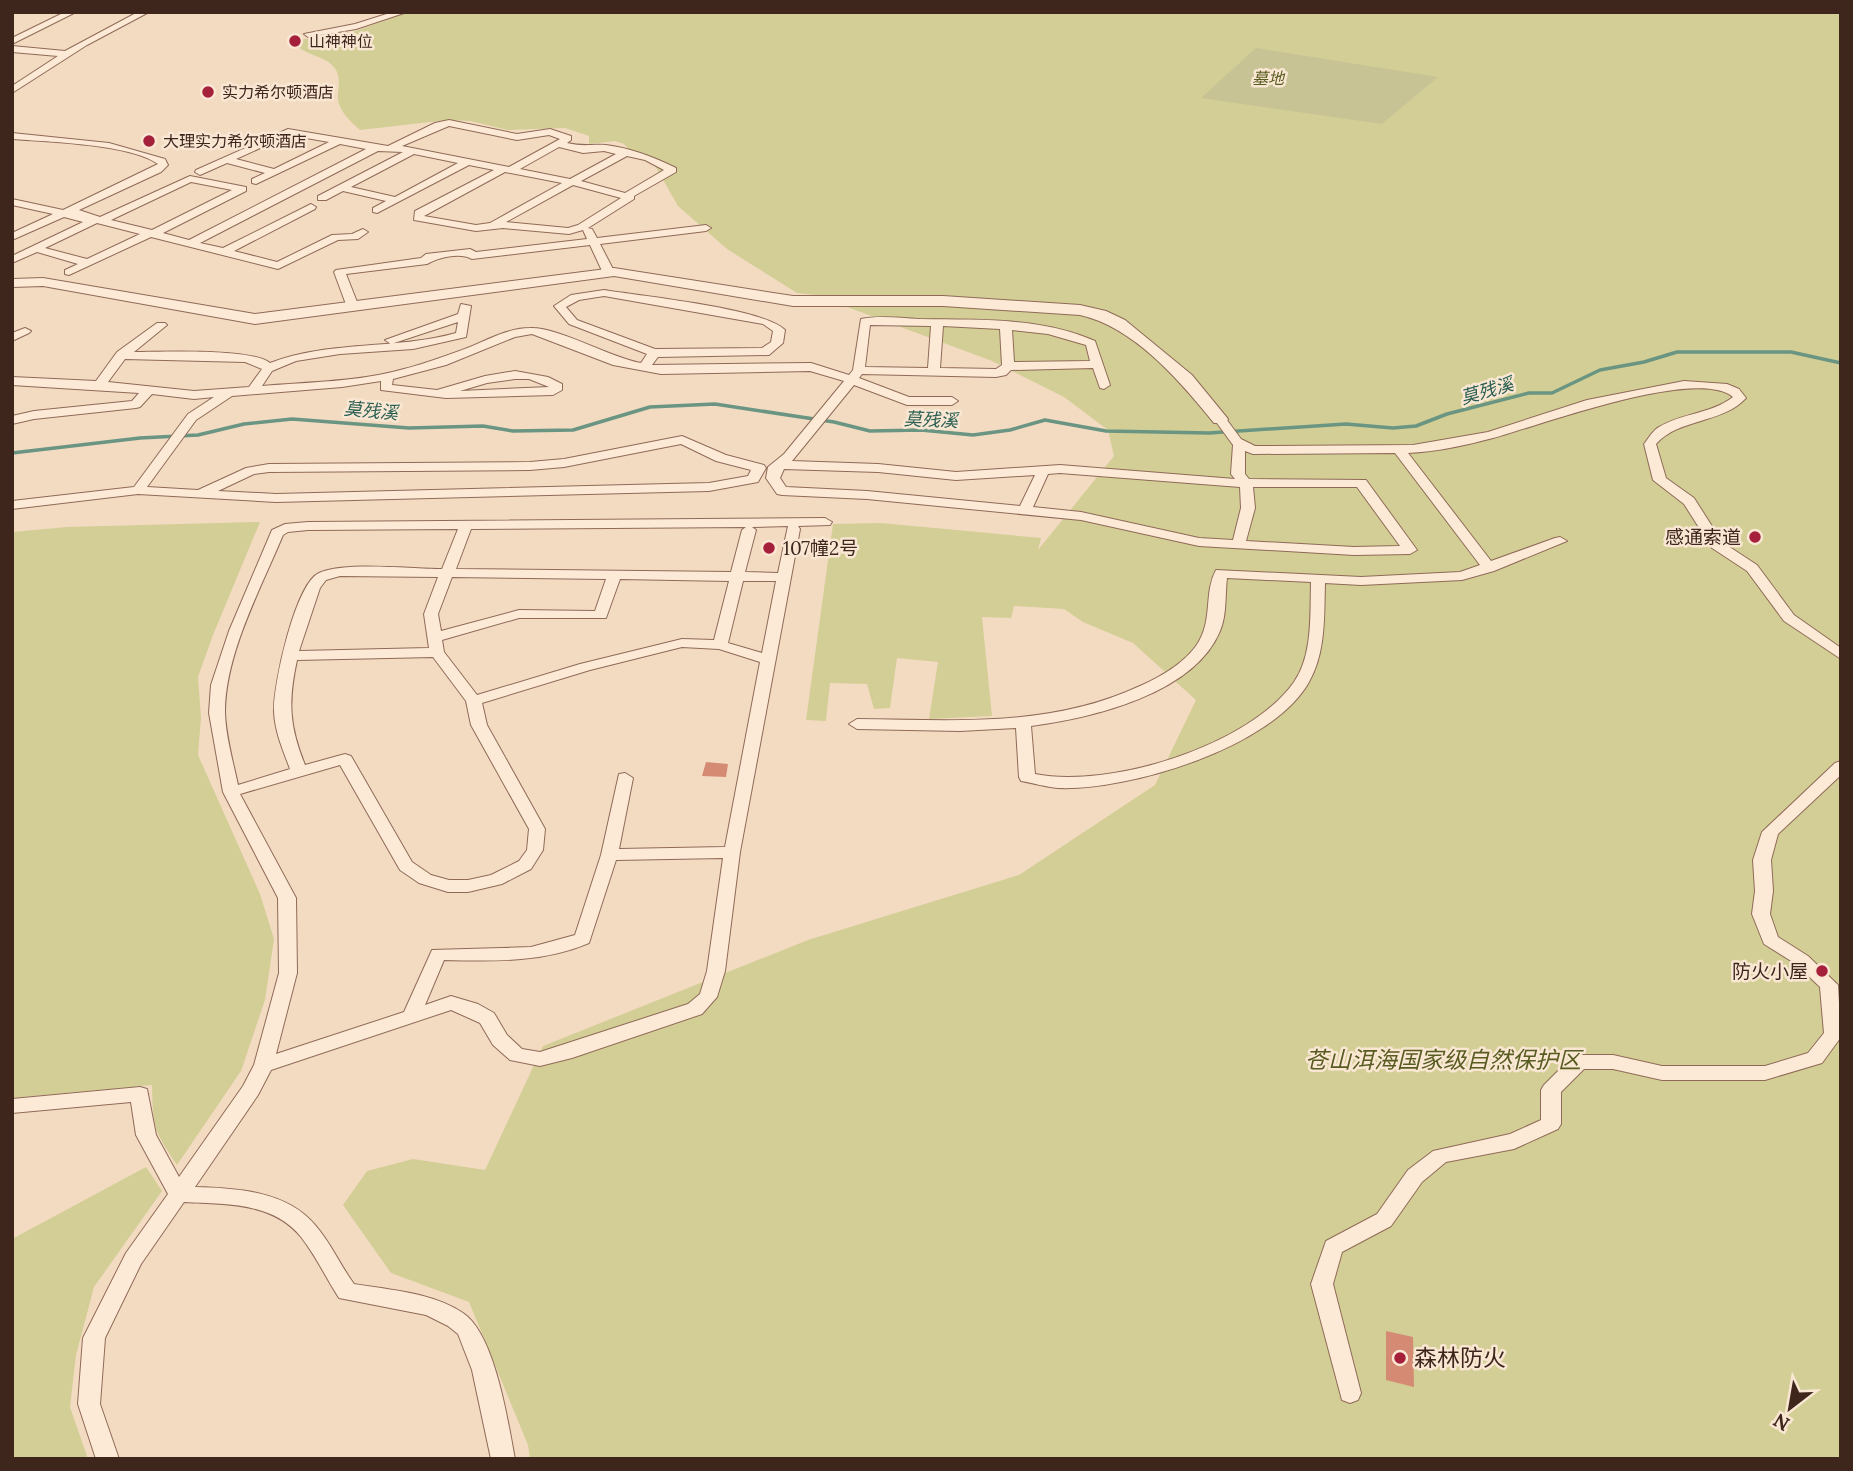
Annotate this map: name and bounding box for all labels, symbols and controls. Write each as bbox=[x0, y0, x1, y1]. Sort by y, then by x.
place label: 山神神位 bbox=[309, 31, 373, 51]
marker: 山神神位 bbox=[287, 33, 303, 49]
park label: 墓地 bbox=[1252, 68, 1286, 88]
place label: 实力希尔顿酒店 bbox=[222, 82, 334, 102]
marker: 实力希尔顿酒店 bbox=[200, 84, 216, 100]
place label: 大理实力希尔顿酒店 bbox=[163, 131, 307, 151]
marker: 大理实力希尔顿酒店 bbox=[141, 133, 157, 149]
water label: 莫残溪 bbox=[1458, 371, 1518, 409]
water label: 莫残溪 bbox=[343, 397, 401, 424]
water label: 莫残溪 bbox=[904, 407, 960, 432]
place label: 感通索道 bbox=[1665, 525, 1741, 549]
marker: 感通索道 bbox=[1747, 529, 1763, 545]
place label: 107幢2号 bbox=[783, 536, 858, 560]
marker: 107幢2号 bbox=[761, 540, 777, 556]
place label: 防火小屋 bbox=[1732, 959, 1808, 983]
marker: 防火小屋 bbox=[1814, 963, 1830, 979]
park label: 苍山洱海国家级自然保护区 bbox=[1305, 1045, 1584, 1074]
place label: 森林防火 bbox=[1414, 1343, 1506, 1372]
marker: 森林防火 bbox=[1392, 1350, 1408, 1366]
north arrow bbox=[1755, 1373, 1825, 1443]
text: N bbox=[1769, 1408, 1794, 1437]

